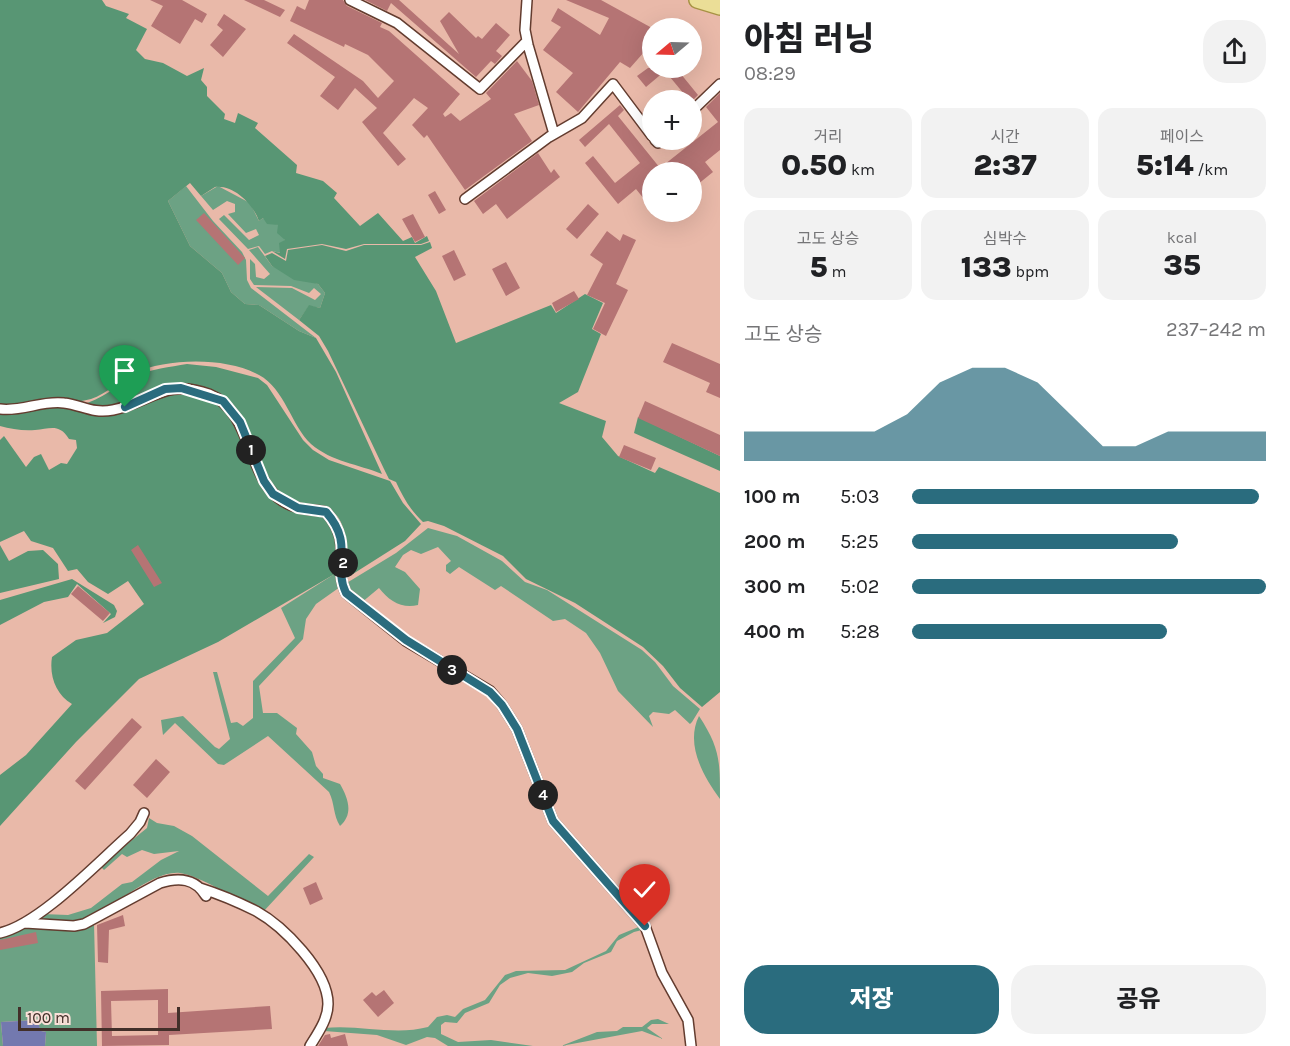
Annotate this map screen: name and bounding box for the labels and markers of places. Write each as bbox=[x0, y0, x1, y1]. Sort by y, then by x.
pin bbox=[99, 345, 150, 407]
pin: 1 bbox=[236, 435, 266, 465]
pin: 2 bbox=[328, 548, 358, 578]
pin: 3 bbox=[437, 655, 467, 685]
pin: 4 bbox=[528, 780, 558, 810]
pin bbox=[619, 864, 670, 926]

